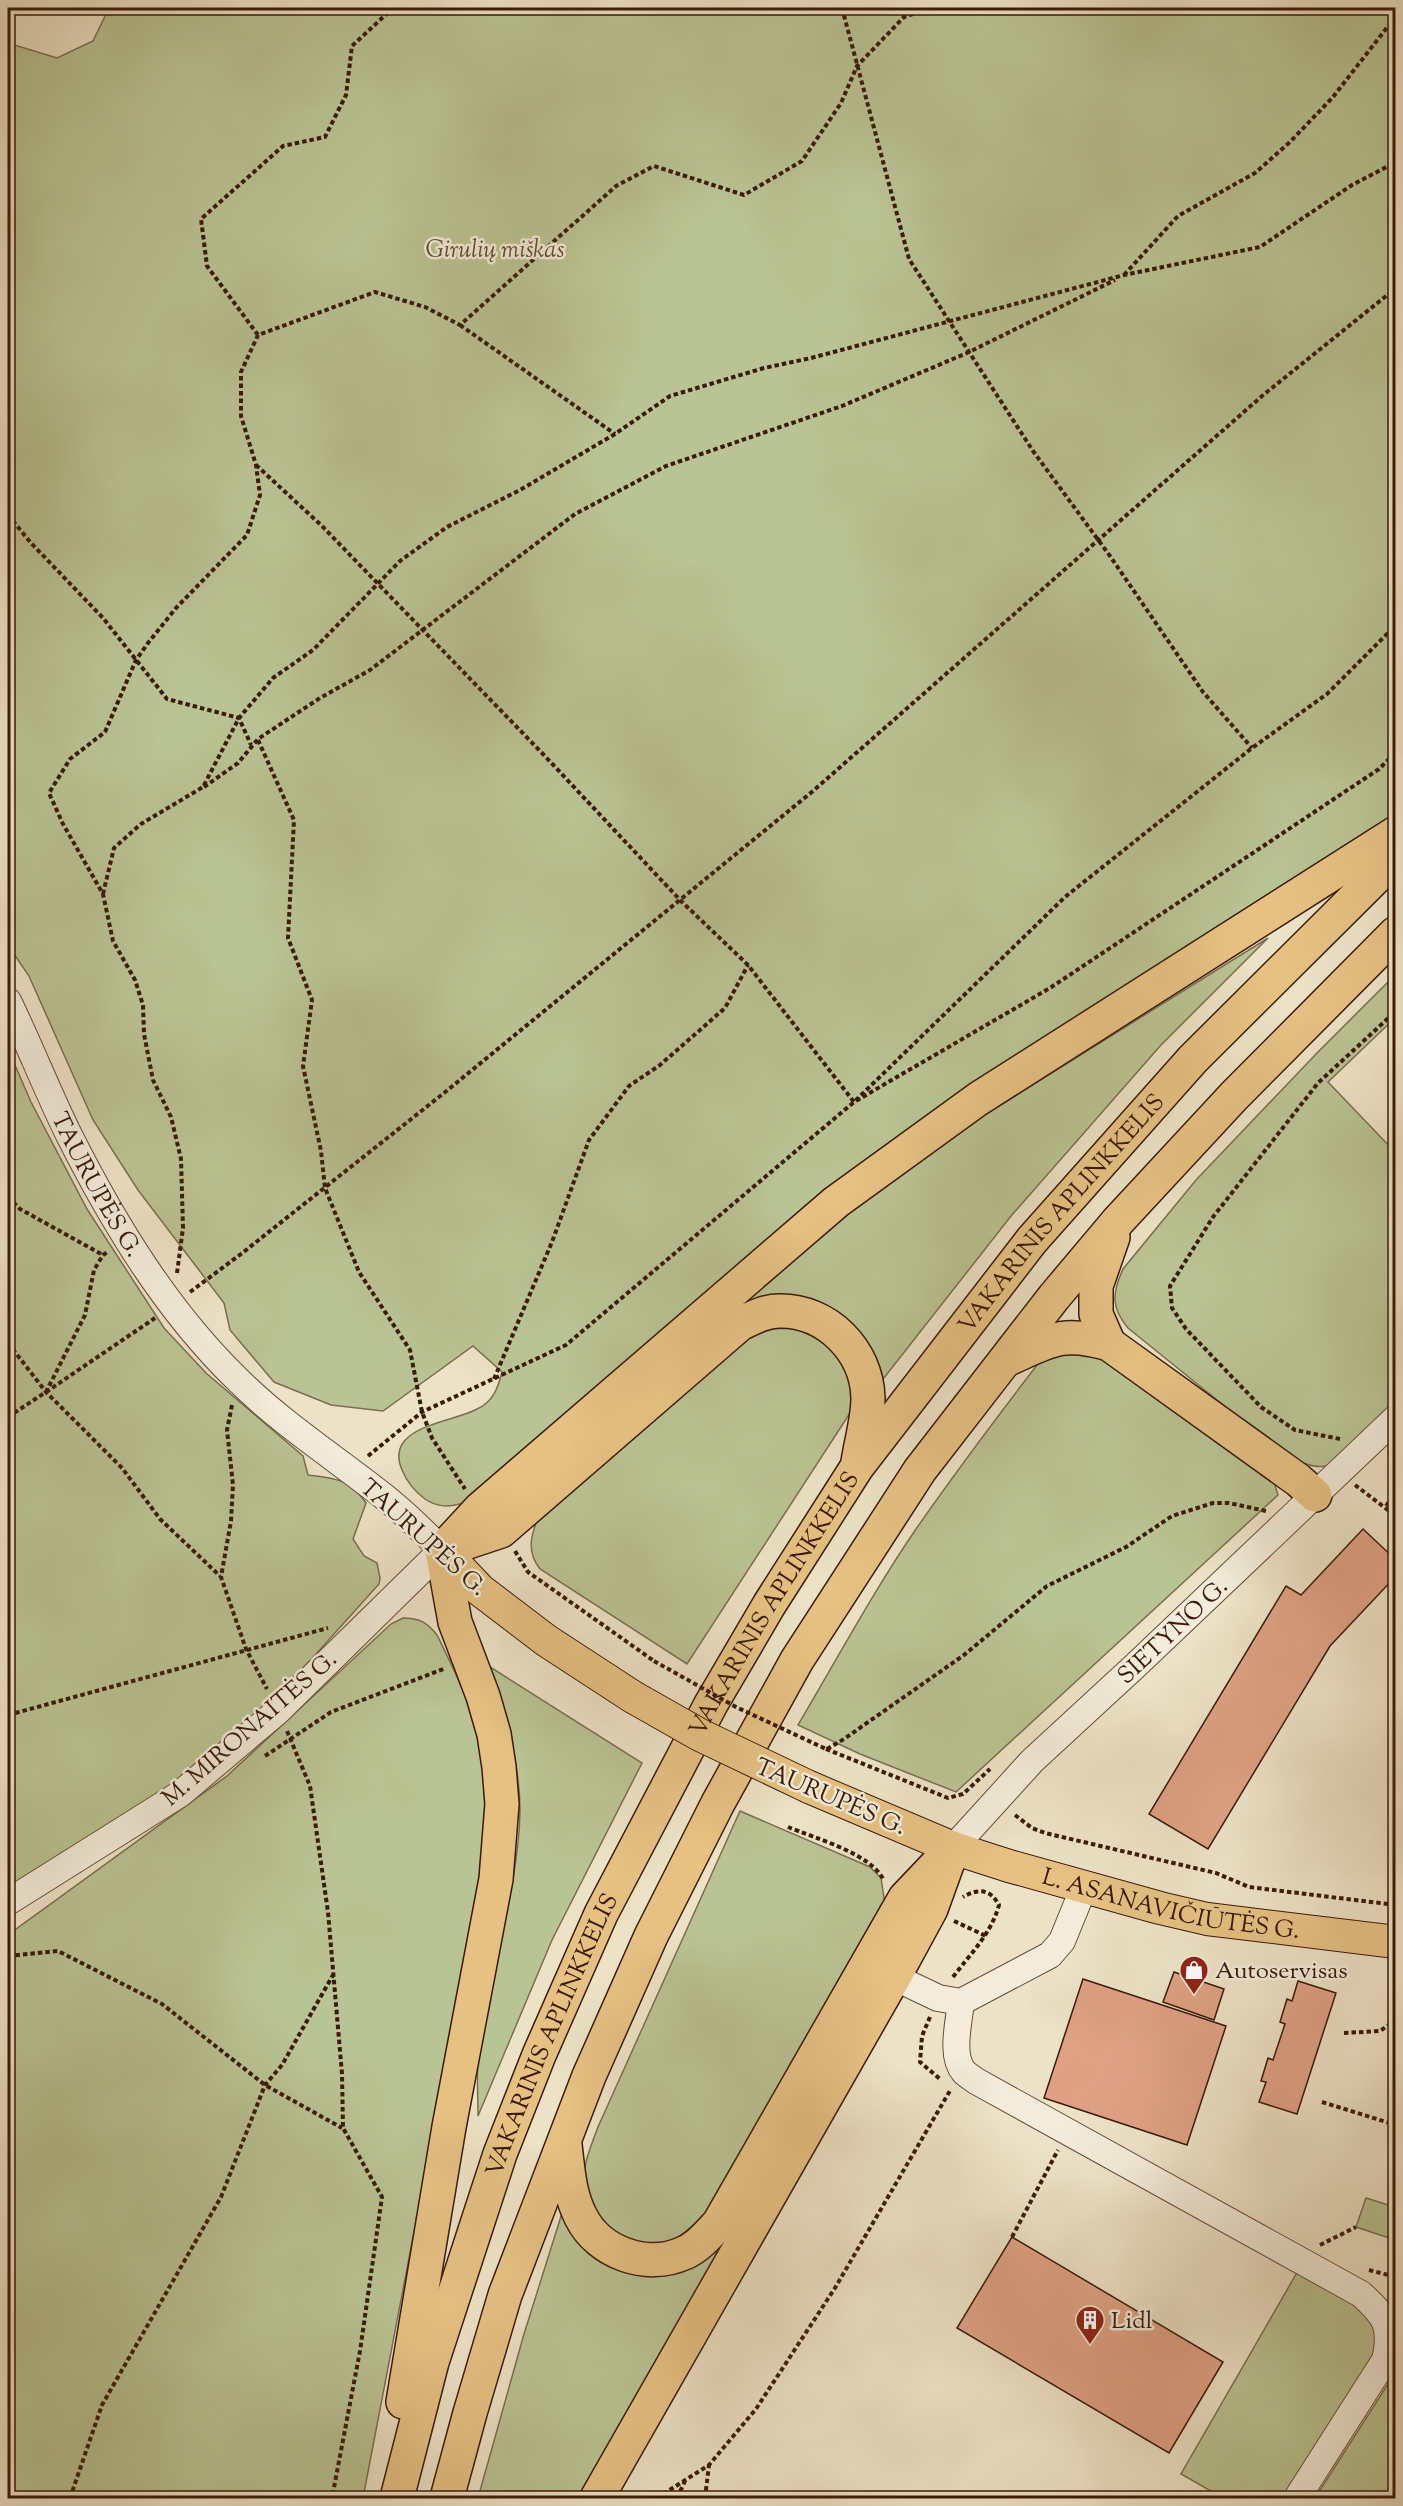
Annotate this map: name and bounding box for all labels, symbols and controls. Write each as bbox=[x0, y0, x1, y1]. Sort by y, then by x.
park label: Girulių miškas bbox=[426, 234, 564, 268]
street label: VAKARINIS APLINKKELIS bbox=[951, 1087, 1173, 1341]
street label: TAURUPĖS G. bbox=[42, 1107, 149, 1265]
street label: VAKARINIS APLINKKELIS bbox=[682, 1466, 869, 1743]
street label: TAURUPĖS G. bbox=[351, 1472, 494, 1605]
street label: SIETYNO G. bbox=[1111, 1571, 1236, 1693]
street label: M. MIRONAITĖS G. bbox=[155, 1644, 345, 1815]
street label: TAURUPĖS G. bbox=[750, 1751, 911, 1845]
street label: L. ASANAVIČIŪTĖS G. bbox=[1038, 1861, 1302, 1949]
street label: VAKARINIS APLINKKELIS bbox=[479, 1888, 628, 2181]
shop icon: Autoservisas bbox=[1178, 1954, 1210, 1996]
place label: Autoservisas bbox=[1215, 1955, 1348, 1989]
building icon: Lidl bbox=[1074, 2304, 1106, 2346]
place label: Lidl bbox=[1111, 2305, 1153, 2339]

